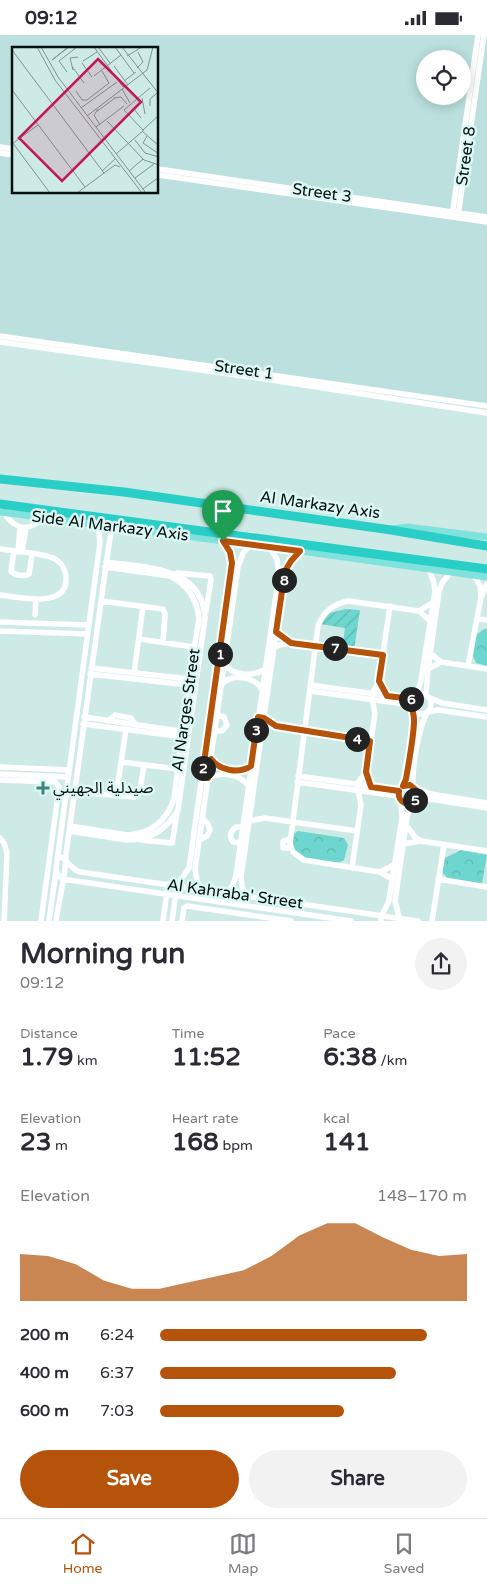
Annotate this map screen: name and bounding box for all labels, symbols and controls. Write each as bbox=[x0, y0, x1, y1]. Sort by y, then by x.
text: 09:12 bbox=[25, 7, 78, 29]
inset map bbox=[12, 47, 159, 194]
map controls bbox=[416, 50, 471, 105]
button: locate bbox=[416, 50, 471, 105]
street label: Street 8 bbox=[452, 125, 480, 187]
street label: Street 3 bbox=[291, 179, 353, 207]
street label: Street 1 bbox=[213, 356, 275, 384]
street label: Al Markazy Axis bbox=[259, 487, 381, 523]
pin bbox=[202, 490, 244, 541]
icon: arrive bbox=[209, 497, 237, 525]
street label: Side Al Markazy Axis bbox=[30, 506, 190, 546]
pin: 8 bbox=[272, 567, 296, 593]
text: 8 bbox=[280, 572, 289, 589]
pin: 7 bbox=[322, 635, 348, 661]
text: 7 bbox=[331, 640, 340, 657]
pin: 1 bbox=[208, 641, 232, 667]
text: 1 bbox=[216, 646, 225, 663]
street label: Al Narges Street bbox=[167, 647, 205, 773]
pin: 6 bbox=[398, 687, 424, 711]
text: 6 bbox=[407, 691, 416, 708]
pin: 3 bbox=[244, 717, 268, 743]
text: 3 bbox=[252, 722, 261, 739]
pin: 4 bbox=[344, 727, 370, 751]
text: 4 bbox=[353, 731, 362, 748]
pin: 2 bbox=[190, 755, 216, 781]
text: 2 bbox=[199, 760, 208, 777]
place label: صيدلية الجهيني bbox=[53, 778, 154, 800]
marker: صيدلية الجهيني bbox=[37, 782, 49, 794]
pin: 5 bbox=[402, 787, 428, 813]
text: 5 bbox=[411, 792, 420, 809]
street label: Al Kahraba' Street bbox=[166, 875, 304, 913]
text: Morning run bbox=[20, 937, 185, 971]
button: share bbox=[415, 938, 467, 990]
text: 09:12 bbox=[20, 973, 64, 993]
text: Distance bbox=[20, 1025, 78, 1042]
text: Time bbox=[172, 1025, 204, 1042]
text: Pace bbox=[323, 1025, 356, 1042]
text: 1.79 bbox=[20, 1042, 73, 1072]
text: 11:52 bbox=[172, 1042, 241, 1072]
text: 6:38 bbox=[323, 1042, 377, 1072]
text: km bbox=[73, 1052, 97, 1069]
text: /km bbox=[377, 1052, 407, 1069]
text: Elevation bbox=[20, 1110, 81, 1127]
text: Heart rate bbox=[172, 1110, 238, 1127]
text: kcal bbox=[323, 1110, 350, 1127]
text: 23 bbox=[20, 1127, 51, 1157]
text: 168 bbox=[172, 1127, 219, 1157]
text: 141 bbox=[323, 1127, 370, 1157]
text: m bbox=[51, 1137, 68, 1154]
text: bpm bbox=[219, 1137, 253, 1154]
text: Elevation bbox=[20, 1186, 90, 1206]
text: 148–170 m bbox=[377, 1186, 467, 1206]
text: 200 m bbox=[20, 1325, 69, 1345]
text: 6:24 bbox=[100, 1325, 134, 1345]
text: 400 m bbox=[20, 1363, 69, 1383]
text: 6:37 bbox=[100, 1363, 134, 1383]
text: 600 m bbox=[20, 1401, 69, 1421]
text: 7:03 bbox=[100, 1401, 134, 1421]
button: Save bbox=[20, 1450, 239, 1508]
button: Share bbox=[249, 1450, 467, 1508]
tab: Home bbox=[63, 1530, 102, 1577]
tab: Map bbox=[228, 1530, 258, 1577]
tab: Saved bbox=[384, 1530, 424, 1577]

